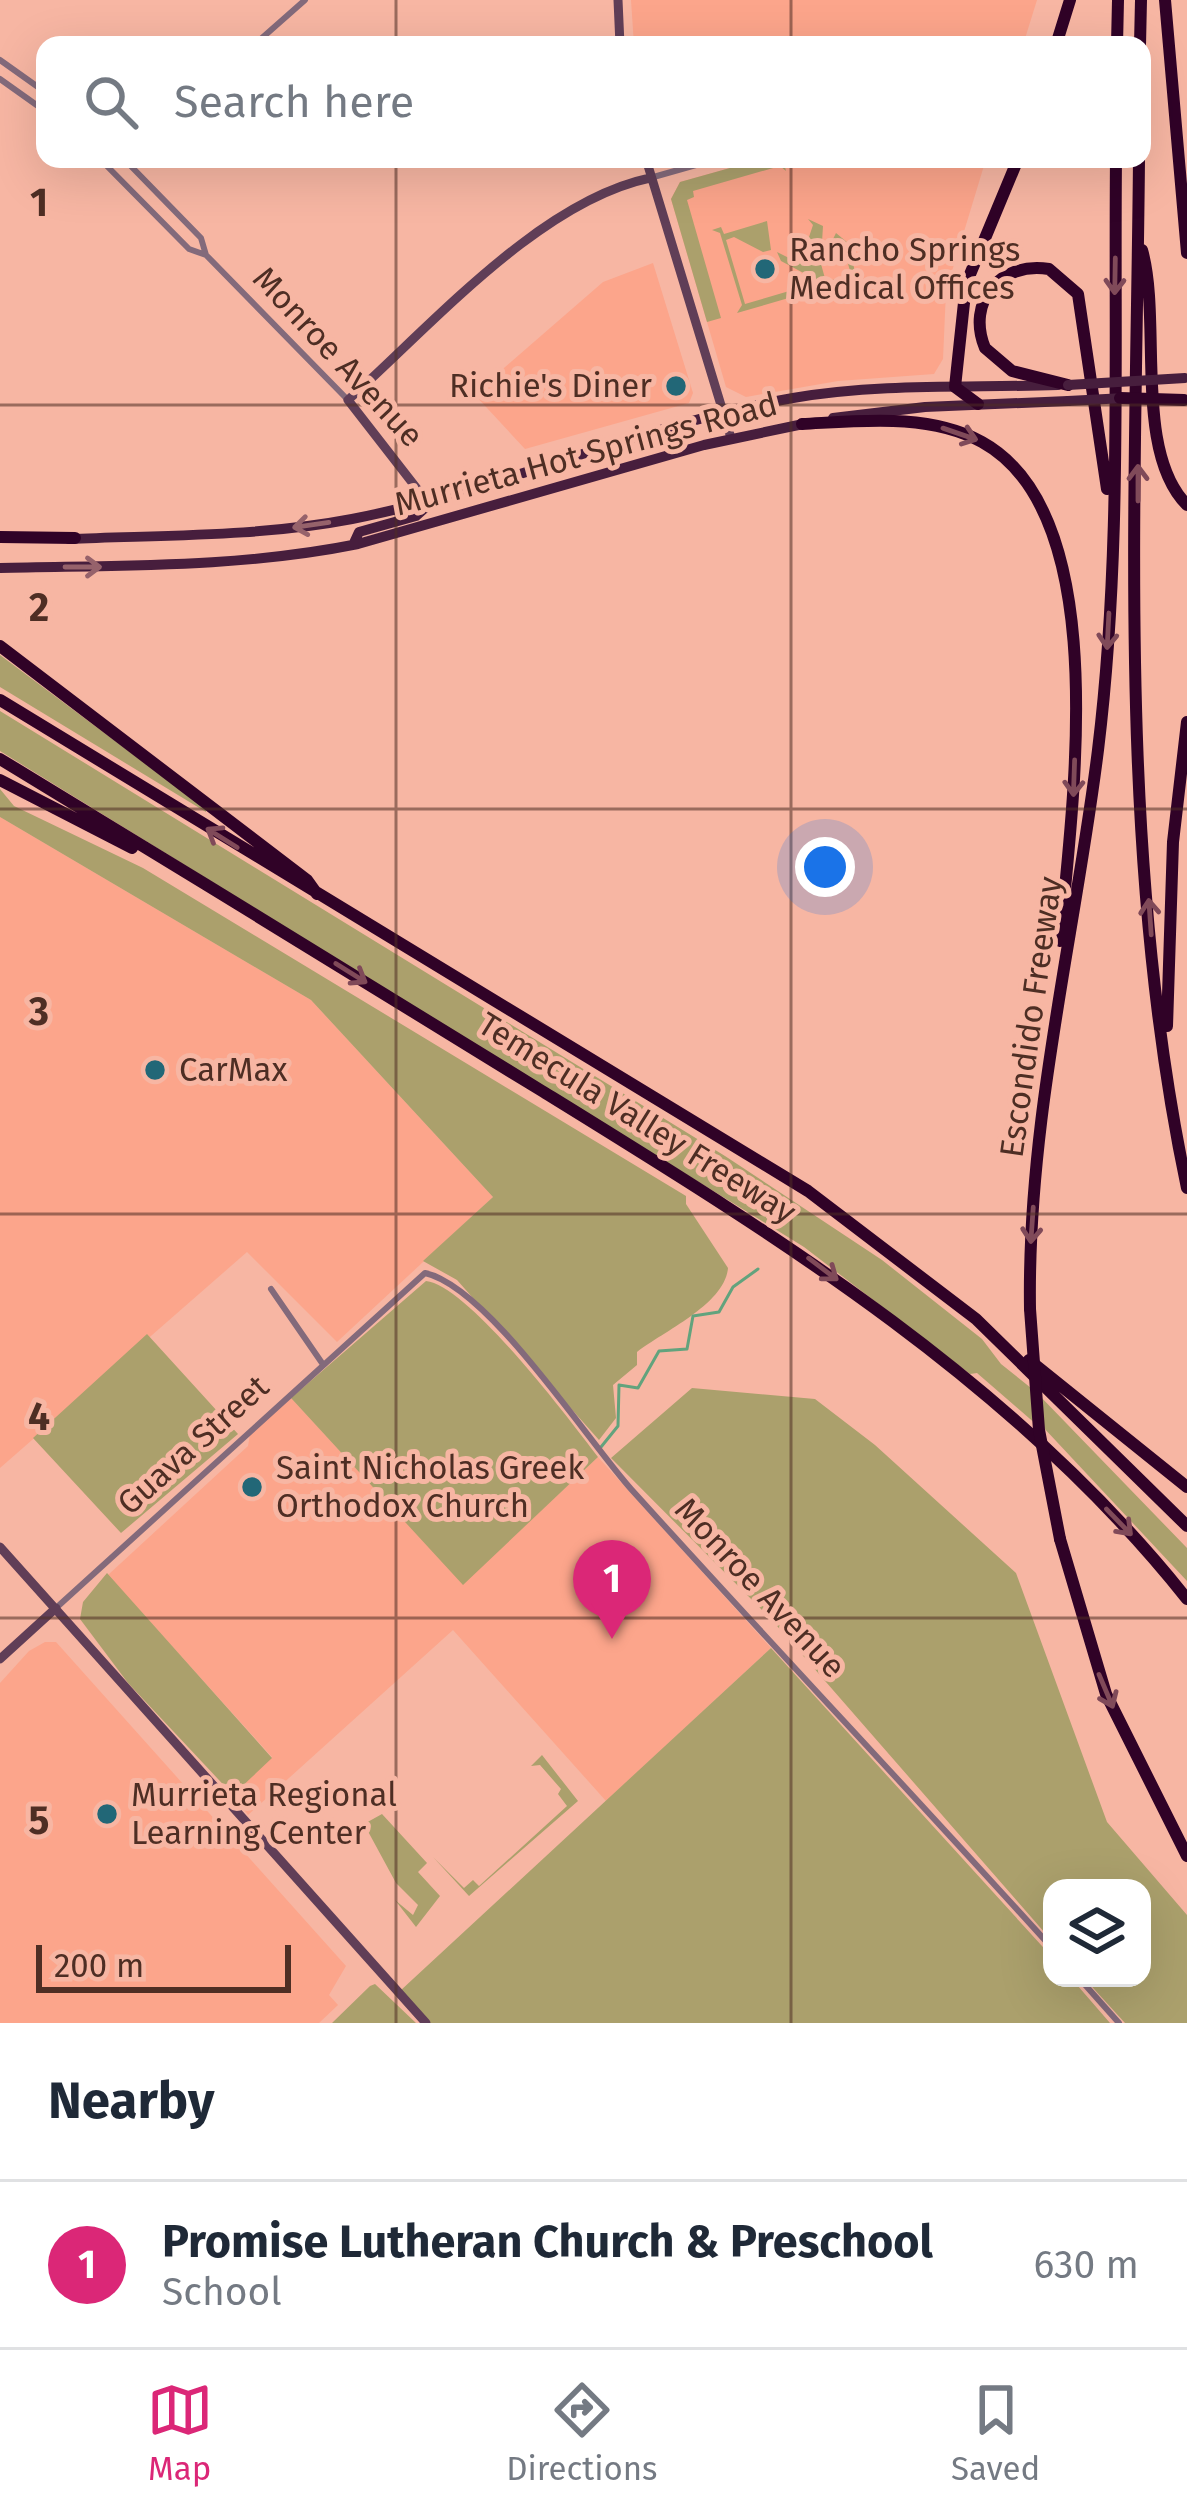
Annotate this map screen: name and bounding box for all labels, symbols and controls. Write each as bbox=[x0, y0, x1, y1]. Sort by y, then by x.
search box bbox=[36, 36, 1151, 168]
icon: search bbox=[78, 69, 144, 135]
text: Search here bbox=[174, 75, 414, 129]
text: 1 bbox=[30, 180, 48, 226]
place label: Rancho Springs Medical Offices bbox=[789, 230, 1020, 308]
marker: Rancho Springs Medical Offices bbox=[752, 256, 778, 282]
one-way arrow bbox=[1104, 256, 1126, 295]
street label: Monroe Avenue bbox=[244, 259, 432, 455]
place label: Richie's Diner bbox=[449, 366, 652, 406]
marker: Richie's Diner bbox=[663, 373, 689, 399]
street label: Murrieta Hot Springs Road bbox=[390, 384, 782, 524]
one-way arrow bbox=[940, 425, 978, 447]
one-way arrow bbox=[1126, 464, 1149, 503]
one-way arrow bbox=[292, 514, 331, 537]
one-way arrow bbox=[63, 556, 102, 578]
text: 2 bbox=[29, 585, 49, 631]
one-way arrow bbox=[1096, 611, 1119, 650]
one-way arrow bbox=[1062, 758, 1085, 797]
one-way arrow bbox=[206, 826, 240, 850]
your location bbox=[795, 837, 855, 897]
street label: Escondido Freeway bbox=[991, 874, 1071, 1160]
one-way arrow bbox=[1138, 898, 1161, 937]
one-way arrow bbox=[333, 961, 367, 985]
text: 3 bbox=[28, 989, 49, 1035]
street label: Temecula Valley Freeway bbox=[471, 1004, 803, 1232]
place label: CarMax bbox=[179, 1050, 287, 1090]
marker: CarMax bbox=[142, 1057, 168, 1083]
one-way arrow bbox=[1020, 1205, 1043, 1244]
one-way arrow bbox=[807, 1256, 839, 1282]
street label: Guava Street bbox=[109, 1367, 277, 1523]
text: 4 bbox=[28, 1394, 50, 1440]
place label: Saint Nicholas Greek Orthodox Church bbox=[276, 1448, 584, 1526]
marker: Saint Nicholas Greek Orthodox Church bbox=[239, 1474, 265, 1500]
street label: Monroe Avenue bbox=[666, 1490, 854, 1686]
one-way arrow bbox=[1105, 1507, 1133, 1536]
pin: 1 bbox=[573, 1540, 651, 1639]
one-way arrow bbox=[1097, 1672, 1118, 1709]
place label: Murrieta Regional Learning Center bbox=[131, 1775, 397, 1853]
text: 5 bbox=[29, 1798, 49, 1844]
marker: Murrieta Regional Learning Center bbox=[94, 1801, 120, 1827]
map controls bbox=[1043, 1879, 1151, 1987]
button: layers bbox=[1043, 1879, 1151, 1987]
scale bar bbox=[36, 1939, 291, 1992]
text: 200 m bbox=[54, 1946, 144, 1986]
text: Nearby bbox=[48, 2070, 214, 2132]
text: Promise Lutheran Church & Preschool bbox=[162, 2215, 933, 2269]
text: 1 bbox=[78, 2242, 96, 2288]
text: 630 m bbox=[1034, 2242, 1139, 2288]
text: School bbox=[162, 2269, 282, 2315]
tab: Map bbox=[147, 2377, 213, 2489]
tab: Directions bbox=[506, 2377, 658, 2489]
tab: Saved bbox=[951, 2377, 1040, 2489]

